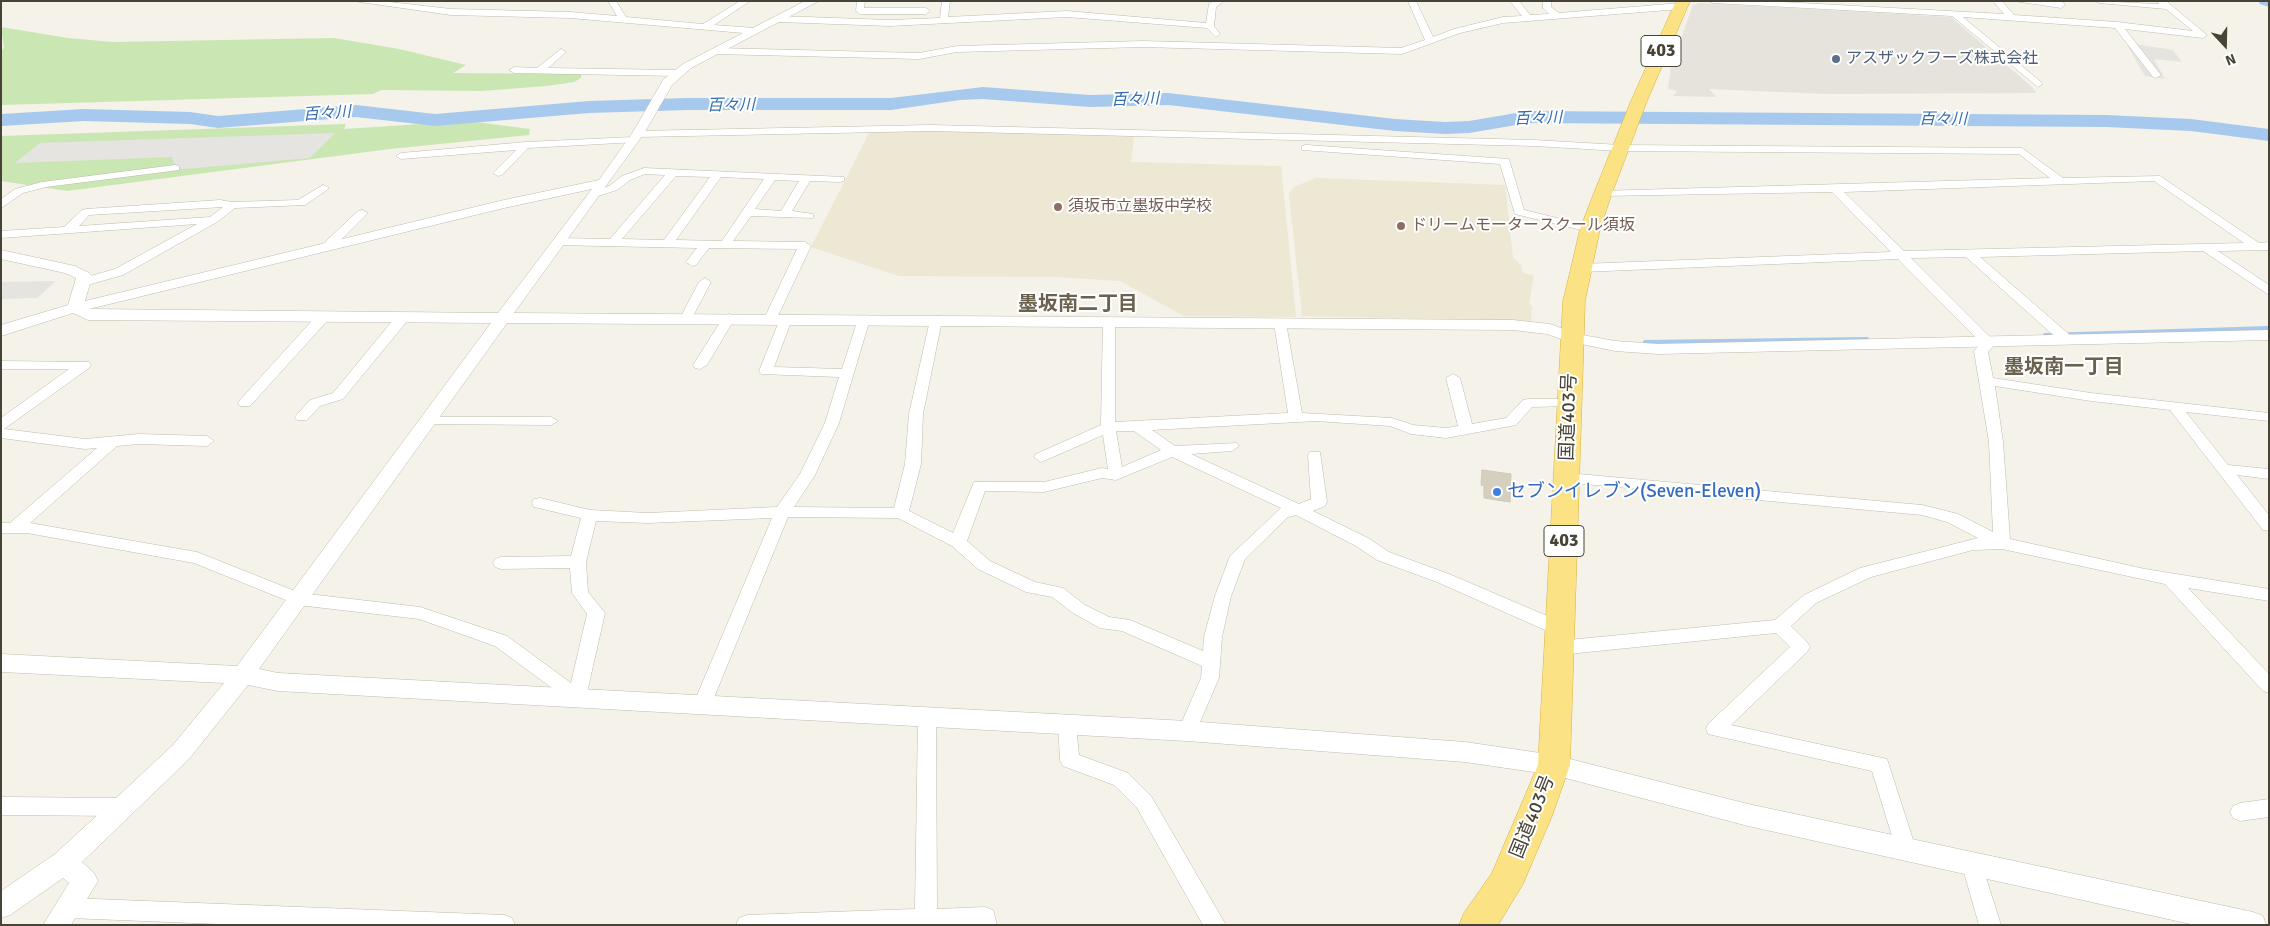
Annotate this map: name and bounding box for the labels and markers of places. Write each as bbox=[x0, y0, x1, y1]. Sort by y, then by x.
place label: アスザックフーズ株式会社 bbox=[1846, 49, 2038, 69]
marker: アスザックフーズ株式会社 bbox=[1830, 53, 1842, 65]
place label: 須坂市立墨坂中学校 bbox=[1068, 197, 1212, 217]
marker: 須坂市立墨坂中学校 bbox=[1052, 201, 1064, 213]
place label: ドリームモータースクール須坂 bbox=[1411, 216, 1635, 236]
marker: ドリームモータースクール須坂 bbox=[1395, 220, 1407, 232]
place label: セブンイレブン(Seven-Eleven) bbox=[1507, 481, 1761, 503]
marker: セブンイレブン(Seven-Eleven) bbox=[1491, 486, 1503, 498]

